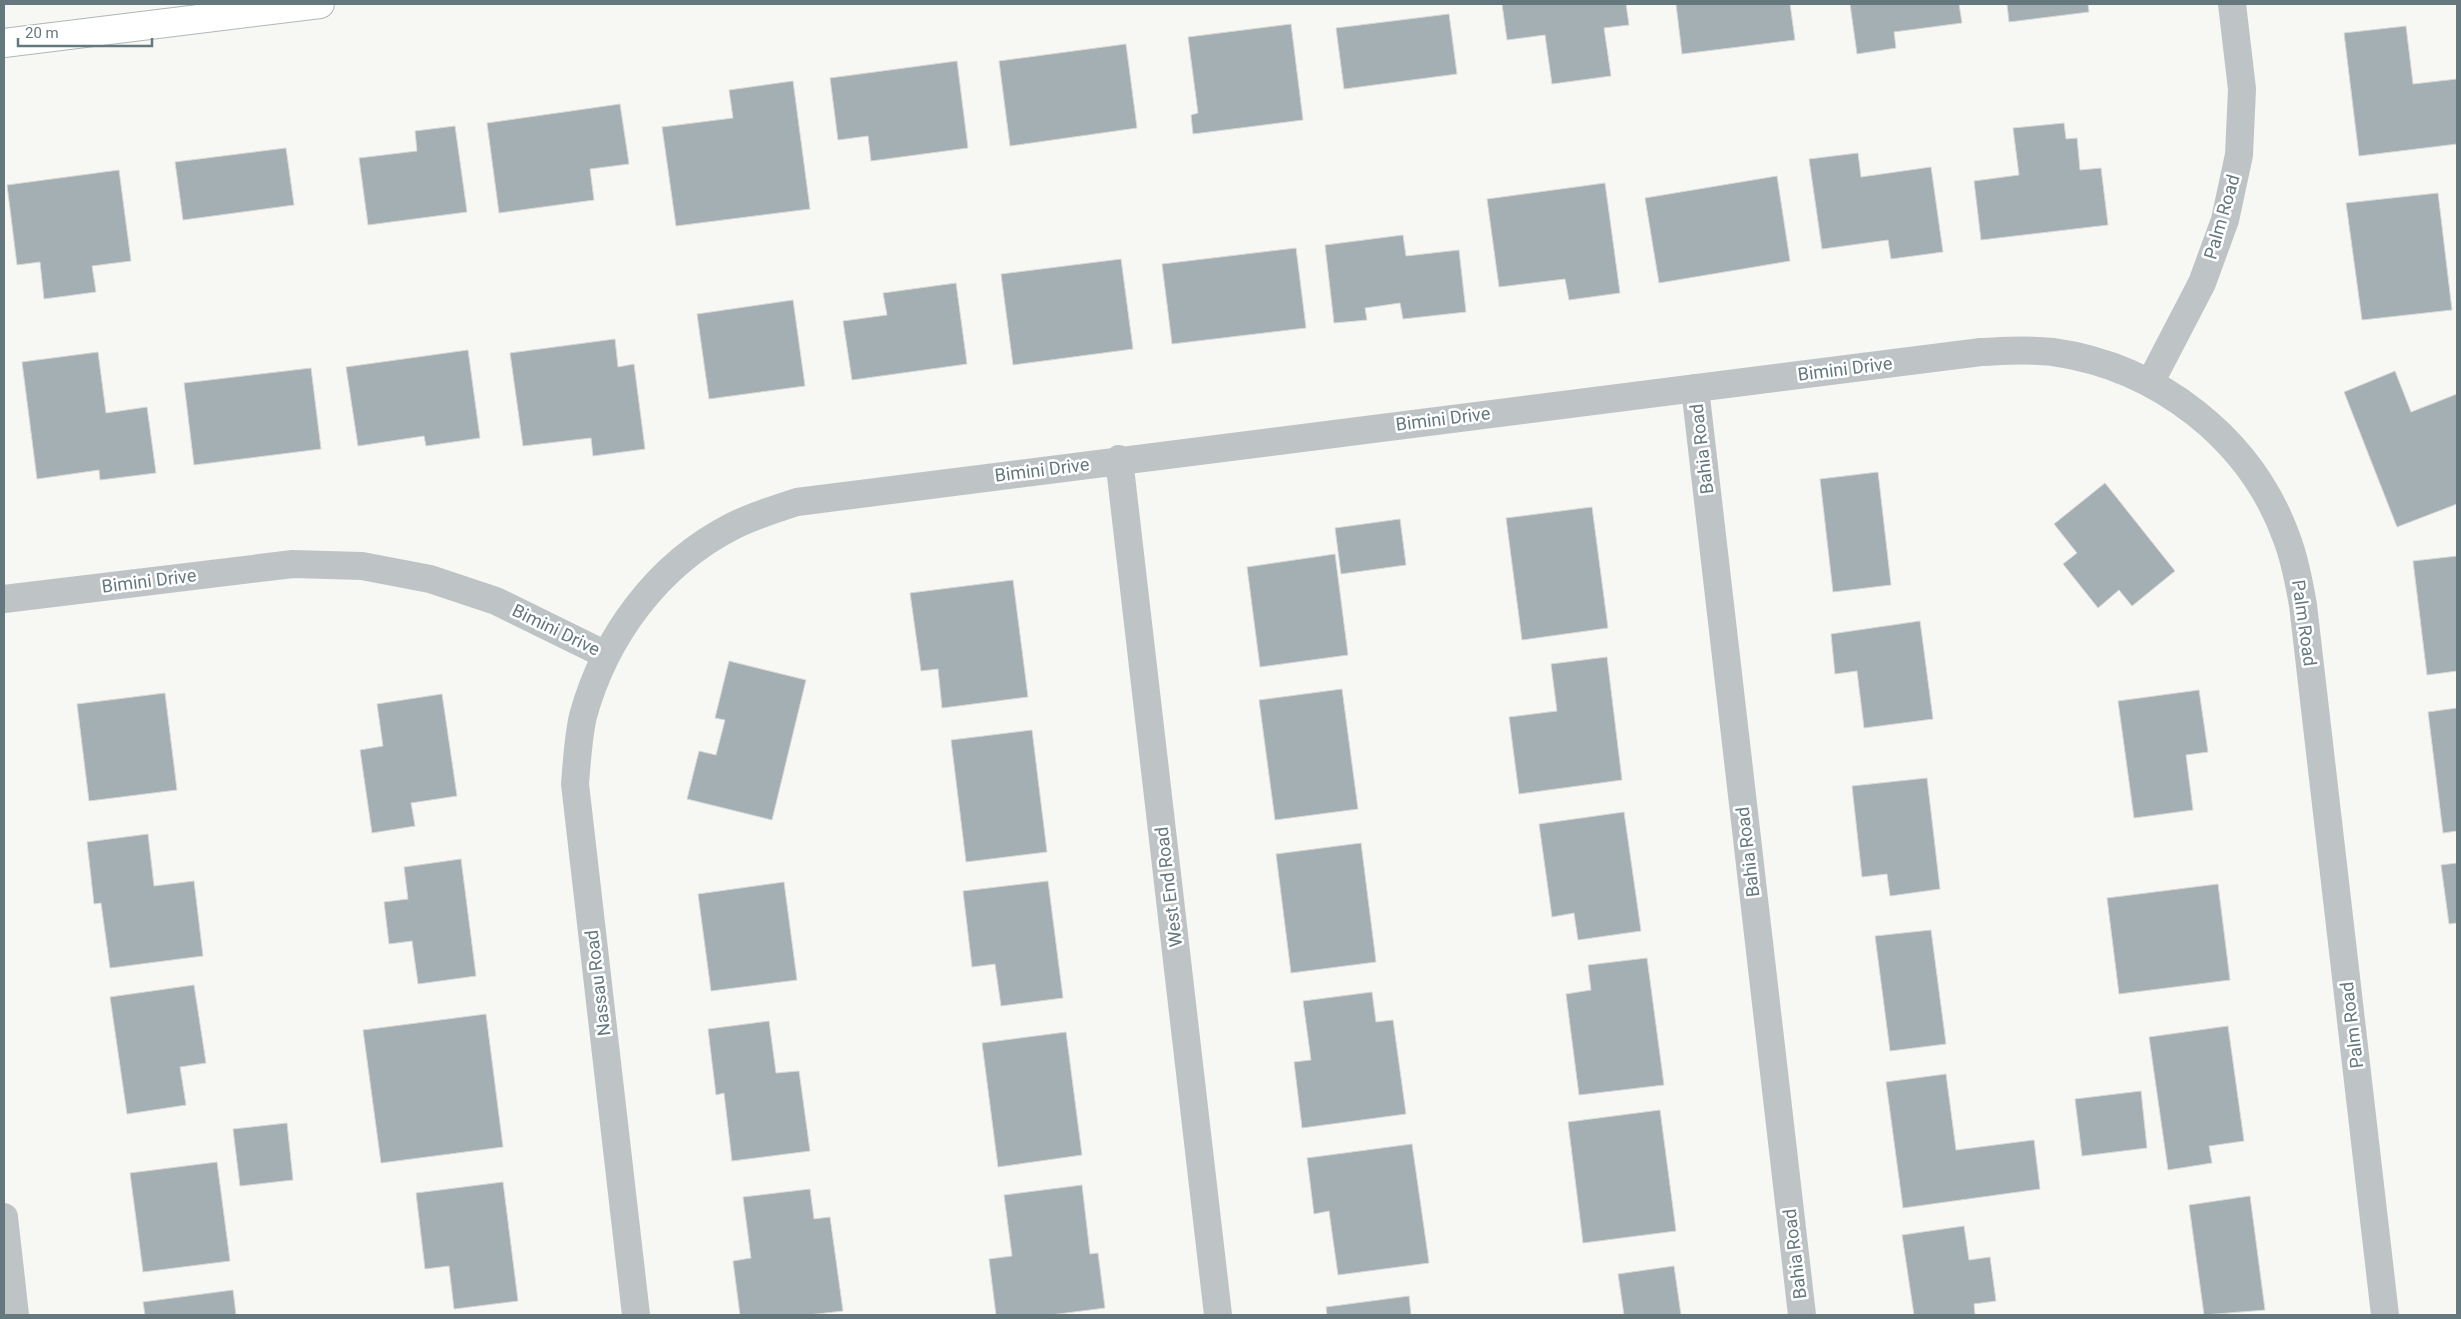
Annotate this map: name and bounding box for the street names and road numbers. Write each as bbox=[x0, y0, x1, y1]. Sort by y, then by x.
street label: Palm Road bbox=[2199, 172, 2244, 262]
street label: Bimini Drive bbox=[1797, 352, 1893, 385]
street label: Bimini Drive bbox=[1395, 402, 1491, 435]
street label: Bahia Road bbox=[1686, 403, 1717, 495]
street label: Bimini Drive bbox=[994, 453, 1090, 486]
street label: Bimini Drive bbox=[101, 564, 197, 597]
street label: Palm Road bbox=[2288, 578, 2321, 667]
street label: Bimini Drive bbox=[509, 599, 604, 660]
street label: Bahia Road bbox=[1732, 806, 1763, 898]
street label: West End Road bbox=[1151, 826, 1186, 948]
street label: Nassau Road bbox=[581, 929, 614, 1037]
street label: Palm Road bbox=[2336, 981, 2367, 1070]
street label: Bahia Road bbox=[1779, 1208, 1810, 1300]

